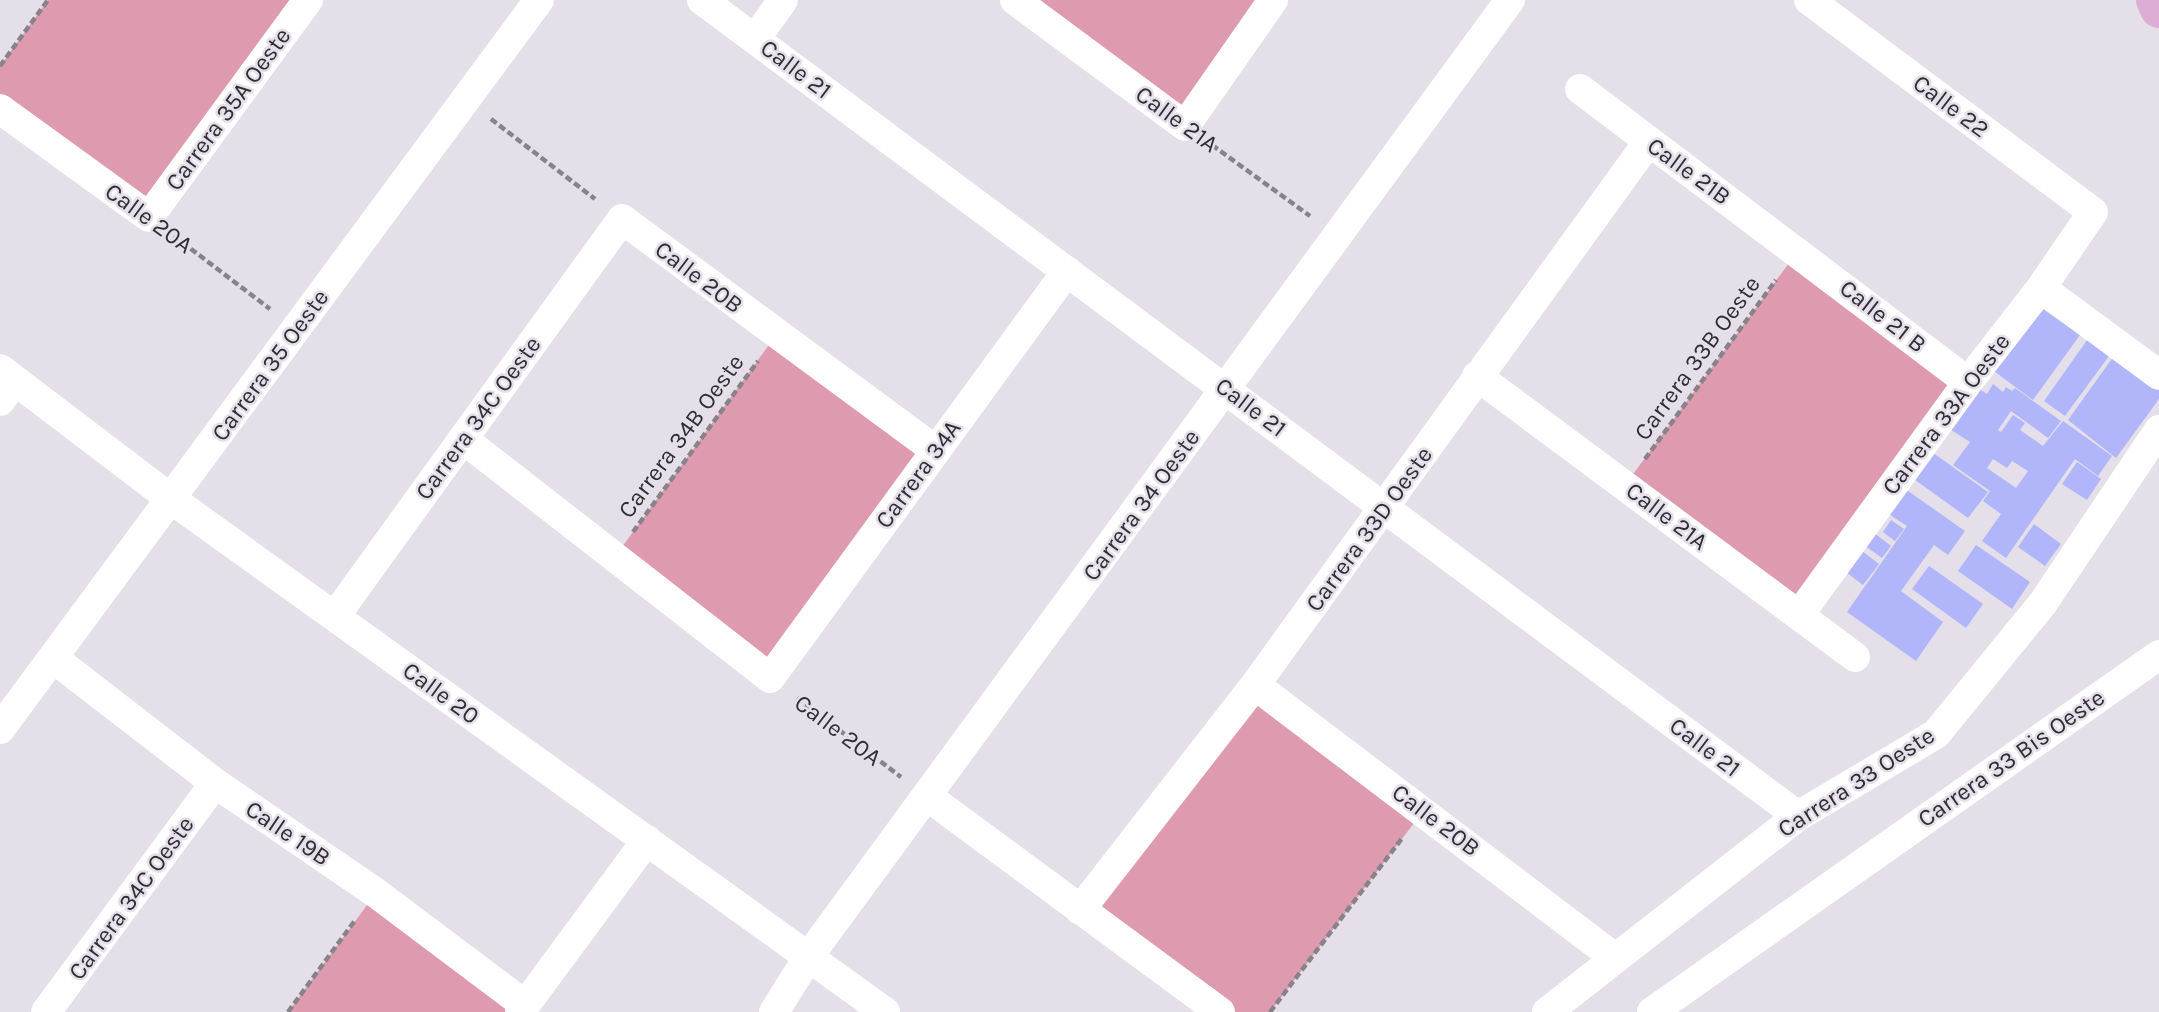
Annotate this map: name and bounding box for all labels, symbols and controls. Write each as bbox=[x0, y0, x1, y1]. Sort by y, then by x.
street label: Carrera 35A Oeste bbox=[160, 22, 296, 196]
street label: Calle 21 bbox=[755, 33, 837, 105]
street label: Calle 22 bbox=[1908, 69, 1994, 143]
street label: Calle 21A bbox=[1130, 80, 1224, 158]
street label: Calle 21B bbox=[1642, 131, 1736, 211]
street label: Calle 20A bbox=[100, 177, 198, 259]
street label: Calle 20B bbox=[650, 235, 748, 319]
street label: Carrera 33B Oeste bbox=[1628, 271, 1766, 445]
street label: Calle 21 B bbox=[1834, 274, 1932, 358]
street label: Carrera 35 Oeste bbox=[206, 284, 334, 446]
street label: Carrera 33A Oeste bbox=[1876, 328, 2016, 500]
street label: Carrera 34C Oeste bbox=[409, 331, 547, 505]
street label: Carrera 34B Oeste bbox=[612, 349, 750, 523]
street label: Calle 21 bbox=[1210, 371, 1292, 443]
street label: Carrera 34A bbox=[869, 414, 967, 533]
street label: Carrera 34 Oeste bbox=[1077, 424, 1205, 586]
street label: Carrera 33D Oeste bbox=[1300, 441, 1438, 617]
street label: Calle 21A bbox=[1621, 476, 1714, 556]
street label: Calle 20 bbox=[397, 656, 485, 730]
street label: Carrera 33 Bis Oeste bbox=[1912, 683, 2110, 833]
street label: Calle 20A bbox=[789, 688, 887, 772]
street label: Calle 21 bbox=[1664, 711, 1746, 783]
street label: Carrera 33 Oeste bbox=[1772, 721, 1940, 843]
street label: Calle 20B bbox=[1387, 778, 1485, 862]
street label: Calle 19B bbox=[240, 795, 336, 871]
street label: Carrera 34C Oeste bbox=[62, 811, 200, 985]

